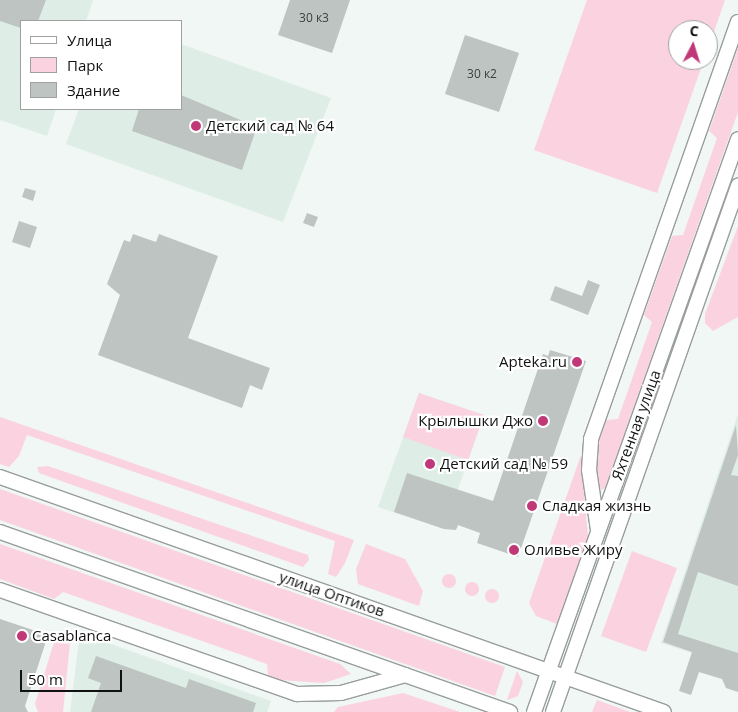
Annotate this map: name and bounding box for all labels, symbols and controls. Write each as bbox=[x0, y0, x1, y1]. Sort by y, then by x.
house number: 30 к3 bbox=[299, 11, 329, 25]
legend bbox=[20, 20, 182, 110]
north arrow bbox=[668, 20, 718, 70]
text: С bbox=[689, 21, 700, 40]
text: Улица bbox=[67, 30, 112, 50]
text: Парк bbox=[67, 55, 103, 75]
house number: 30 к2 bbox=[467, 67, 497, 81]
text: Здание bbox=[67, 80, 120, 100]
place label: Детский сад № 64 bbox=[206, 117, 334, 135]
marker: Детский сад № 64 bbox=[190, 120, 202, 132]
place label: Apteka.ru bbox=[499, 353, 567, 371]
marker: Apteka.ru bbox=[571, 356, 583, 368]
street label: Яхтенная улица bbox=[608, 368, 664, 482]
place label: Крылышки Джо bbox=[418, 412, 533, 430]
marker: Крылышки Джо bbox=[537, 415, 549, 427]
place label: Детский сад № 59 bbox=[440, 455, 568, 473]
marker: Детский сад № 59 bbox=[424, 458, 436, 470]
place label: Сладкая жизнь bbox=[542, 497, 651, 515]
marker: Сладкая жизнь bbox=[526, 500, 538, 512]
place label: Оливье Жиру bbox=[524, 541, 622, 559]
marker: Оливье Жиру bbox=[508, 544, 520, 556]
street label: улица Оптиков bbox=[277, 568, 387, 620]
place label: Casablanca bbox=[32, 627, 111, 645]
marker: Casablanca bbox=[16, 630, 28, 642]
scale bar bbox=[22, 660, 125, 692]
text: 50 m bbox=[28, 669, 63, 689]

